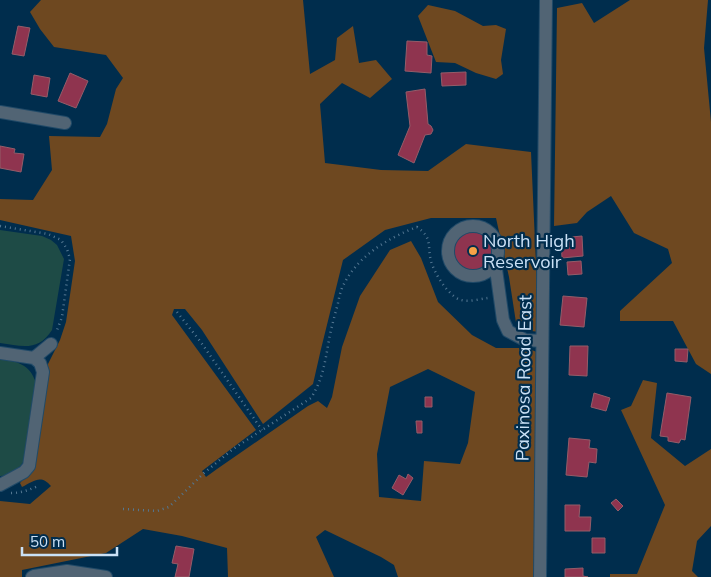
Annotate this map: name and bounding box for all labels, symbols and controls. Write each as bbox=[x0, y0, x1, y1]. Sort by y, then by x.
place label: North High Reservoir bbox=[483, 229, 575, 273]
marker: North High Reservoir bbox=[467, 245, 479, 257]
street label: Paxinosa Road East bbox=[511, 295, 536, 461]
scale bar bbox=[22, 524, 118, 556]
text: 50 m bbox=[30, 532, 65, 551]

